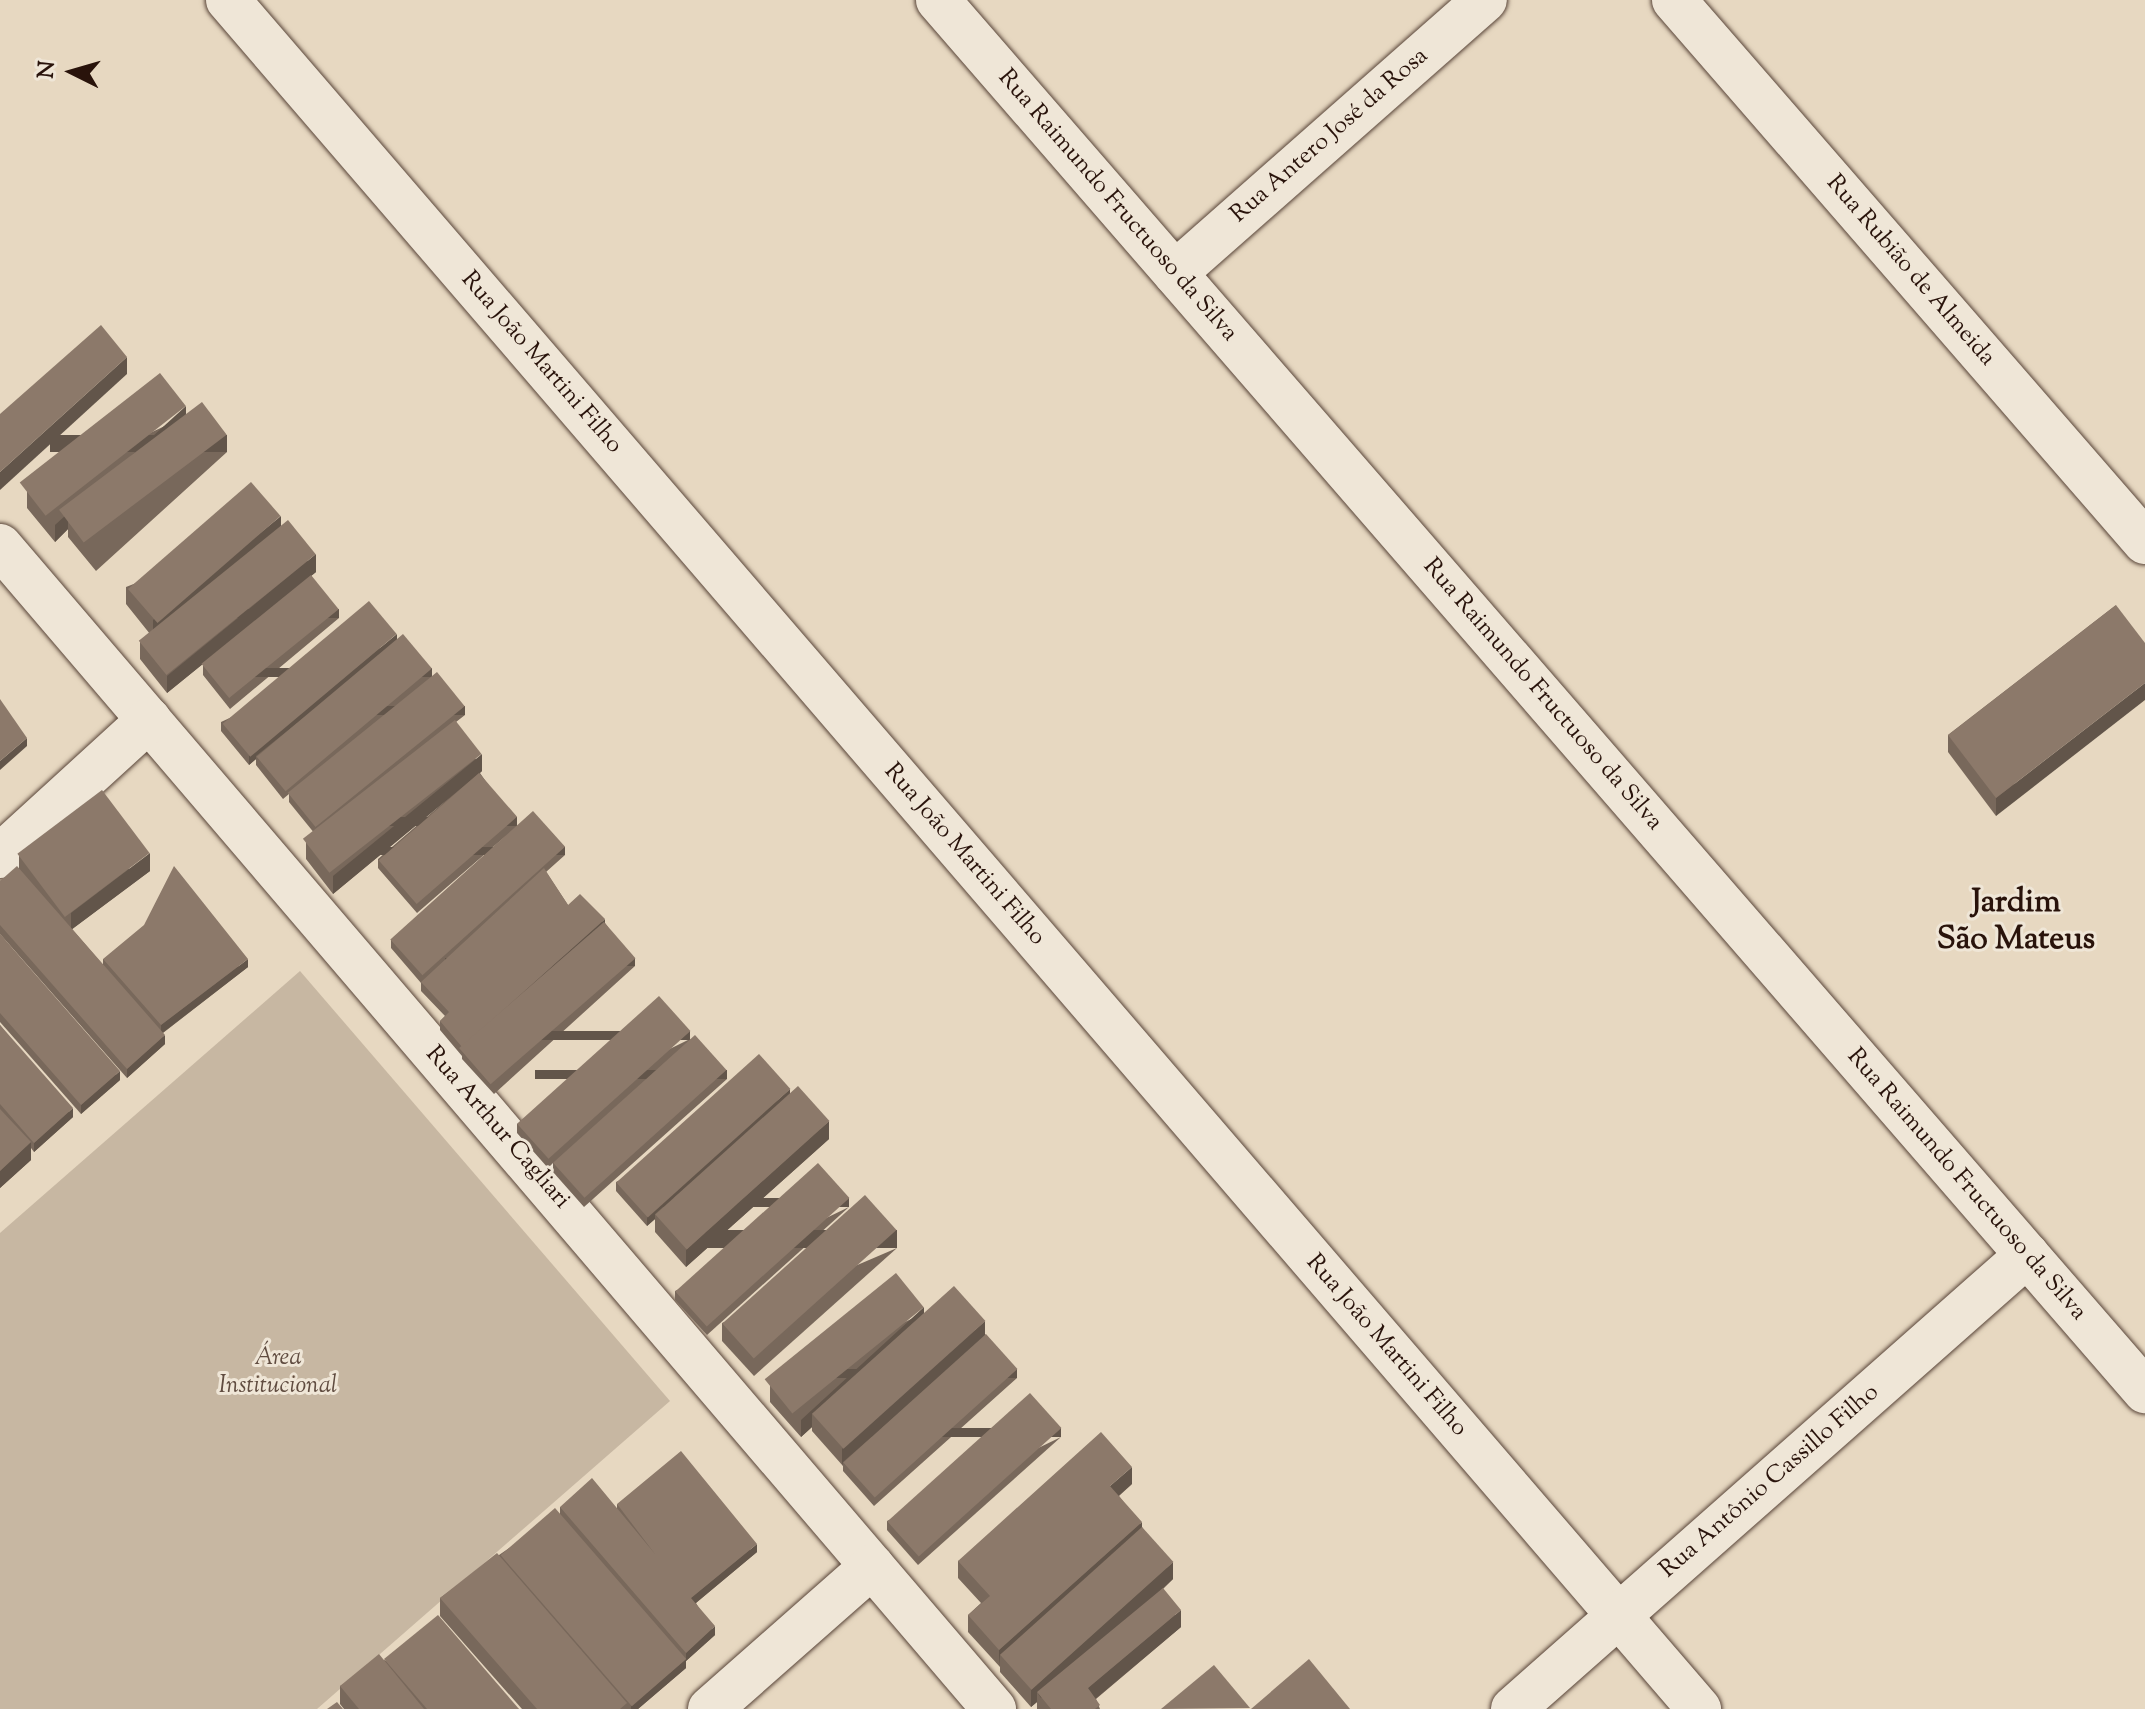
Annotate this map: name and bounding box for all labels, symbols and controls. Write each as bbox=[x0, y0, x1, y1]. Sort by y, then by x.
north arrow bbox=[32, 32, 112, 112]
street label: Rua Antero José da Rosa bbox=[1225, 42, 1435, 230]
text: N bbox=[31, 60, 65, 80]
street label: Rua Raimundo Fructuoso da Silva bbox=[991, 64, 1243, 348]
street label: Rua Rubião de Almeida bbox=[1819, 170, 2001, 372]
street label: Rua João Martini Filho bbox=[454, 266, 628, 460]
street label: Rua Raimundo Fructuoso da Silva bbox=[1416, 553, 1668, 837]
street label: Rua João Martini Filho bbox=[877, 758, 1051, 952]
district label: Jardim São Mateus bbox=[1937, 885, 2095, 960]
street label: Rua Arthur Cagliari bbox=[419, 1041, 575, 1215]
street label: Rua Raimundo Fructuoso da Silva bbox=[1840, 1043, 2092, 1327]
street label: Rua João Martini Filho bbox=[1299, 1249, 1473, 1443]
park label: Área Institucional bbox=[219, 1345, 337, 1401]
street label: Rua Antônio Cassillo Filho bbox=[1655, 1379, 1885, 1585]

